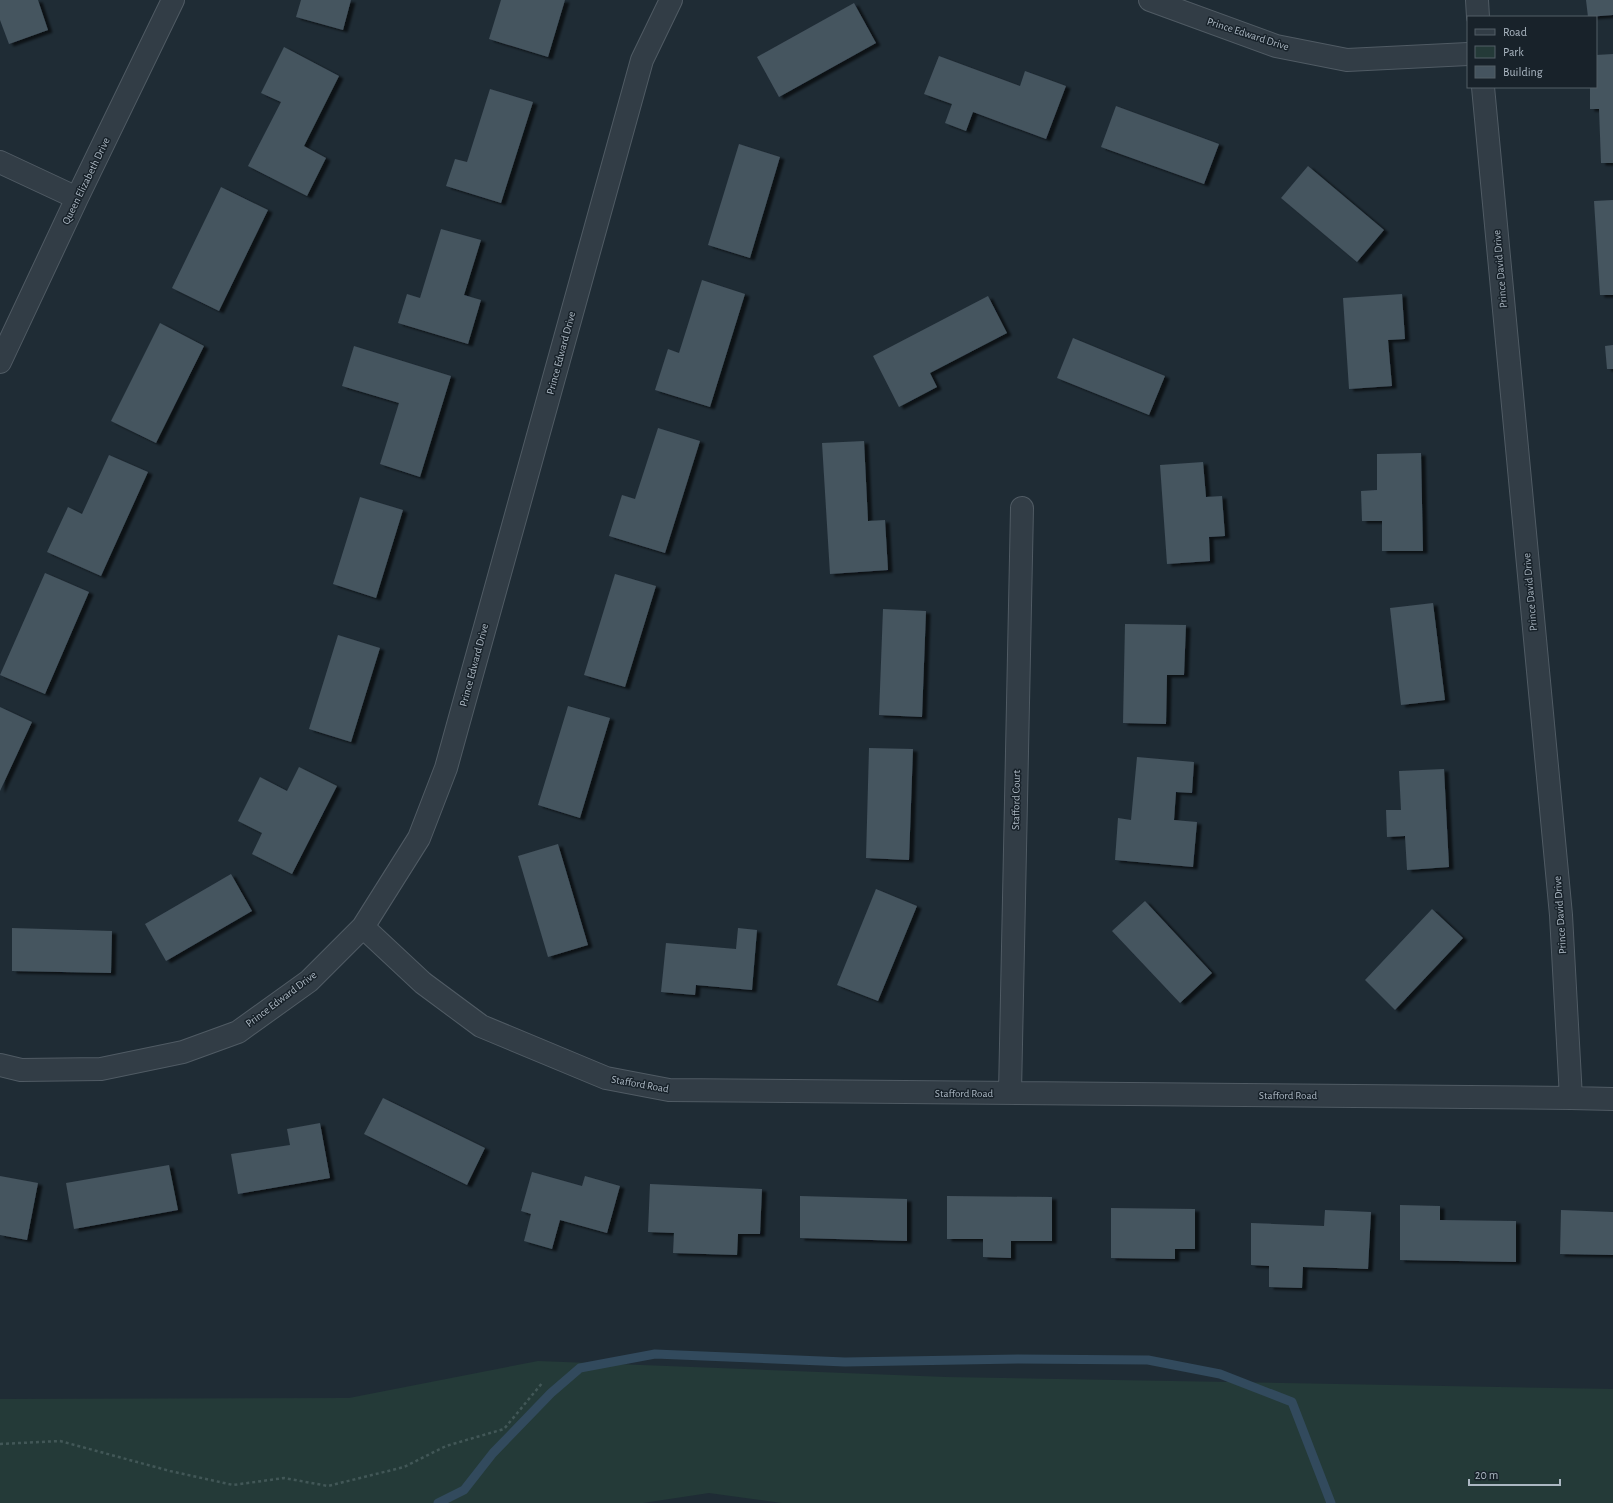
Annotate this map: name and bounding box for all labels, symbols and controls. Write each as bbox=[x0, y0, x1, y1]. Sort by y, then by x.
street label: Prince Edward Drive bbox=[1206, 16, 1290, 52]
legend bbox=[1467, 16, 1597, 88]
text: Road bbox=[1503, 26, 1527, 38]
text: Park bbox=[1503, 46, 1524, 58]
text: Building bbox=[1503, 66, 1543, 78]
street label: Queen Elizabeth Drive bbox=[60, 136, 112, 226]
street label: Prince David Drive bbox=[1491, 229, 1509, 309]
street label: Prince Edward Drive bbox=[545, 310, 577, 396]
street label: Prince David Drive bbox=[1521, 552, 1539, 632]
street label: Prince Edward Drive bbox=[458, 622, 490, 708]
street label: Stafford Court bbox=[1010, 769, 1022, 830]
street label: Prince David Drive bbox=[1552, 876, 1568, 954]
street label: Prince Edward Drive bbox=[244, 969, 318, 1029]
street label: Stafford Road bbox=[610, 1074, 670, 1095]
street label: Stafford Road bbox=[935, 1088, 993, 1099]
street label: Stafford Road bbox=[1259, 1090, 1317, 1101]
scale bar bbox=[1469, 1461, 1560, 1487]
text: 20 m bbox=[1475, 1469, 1498, 1481]

